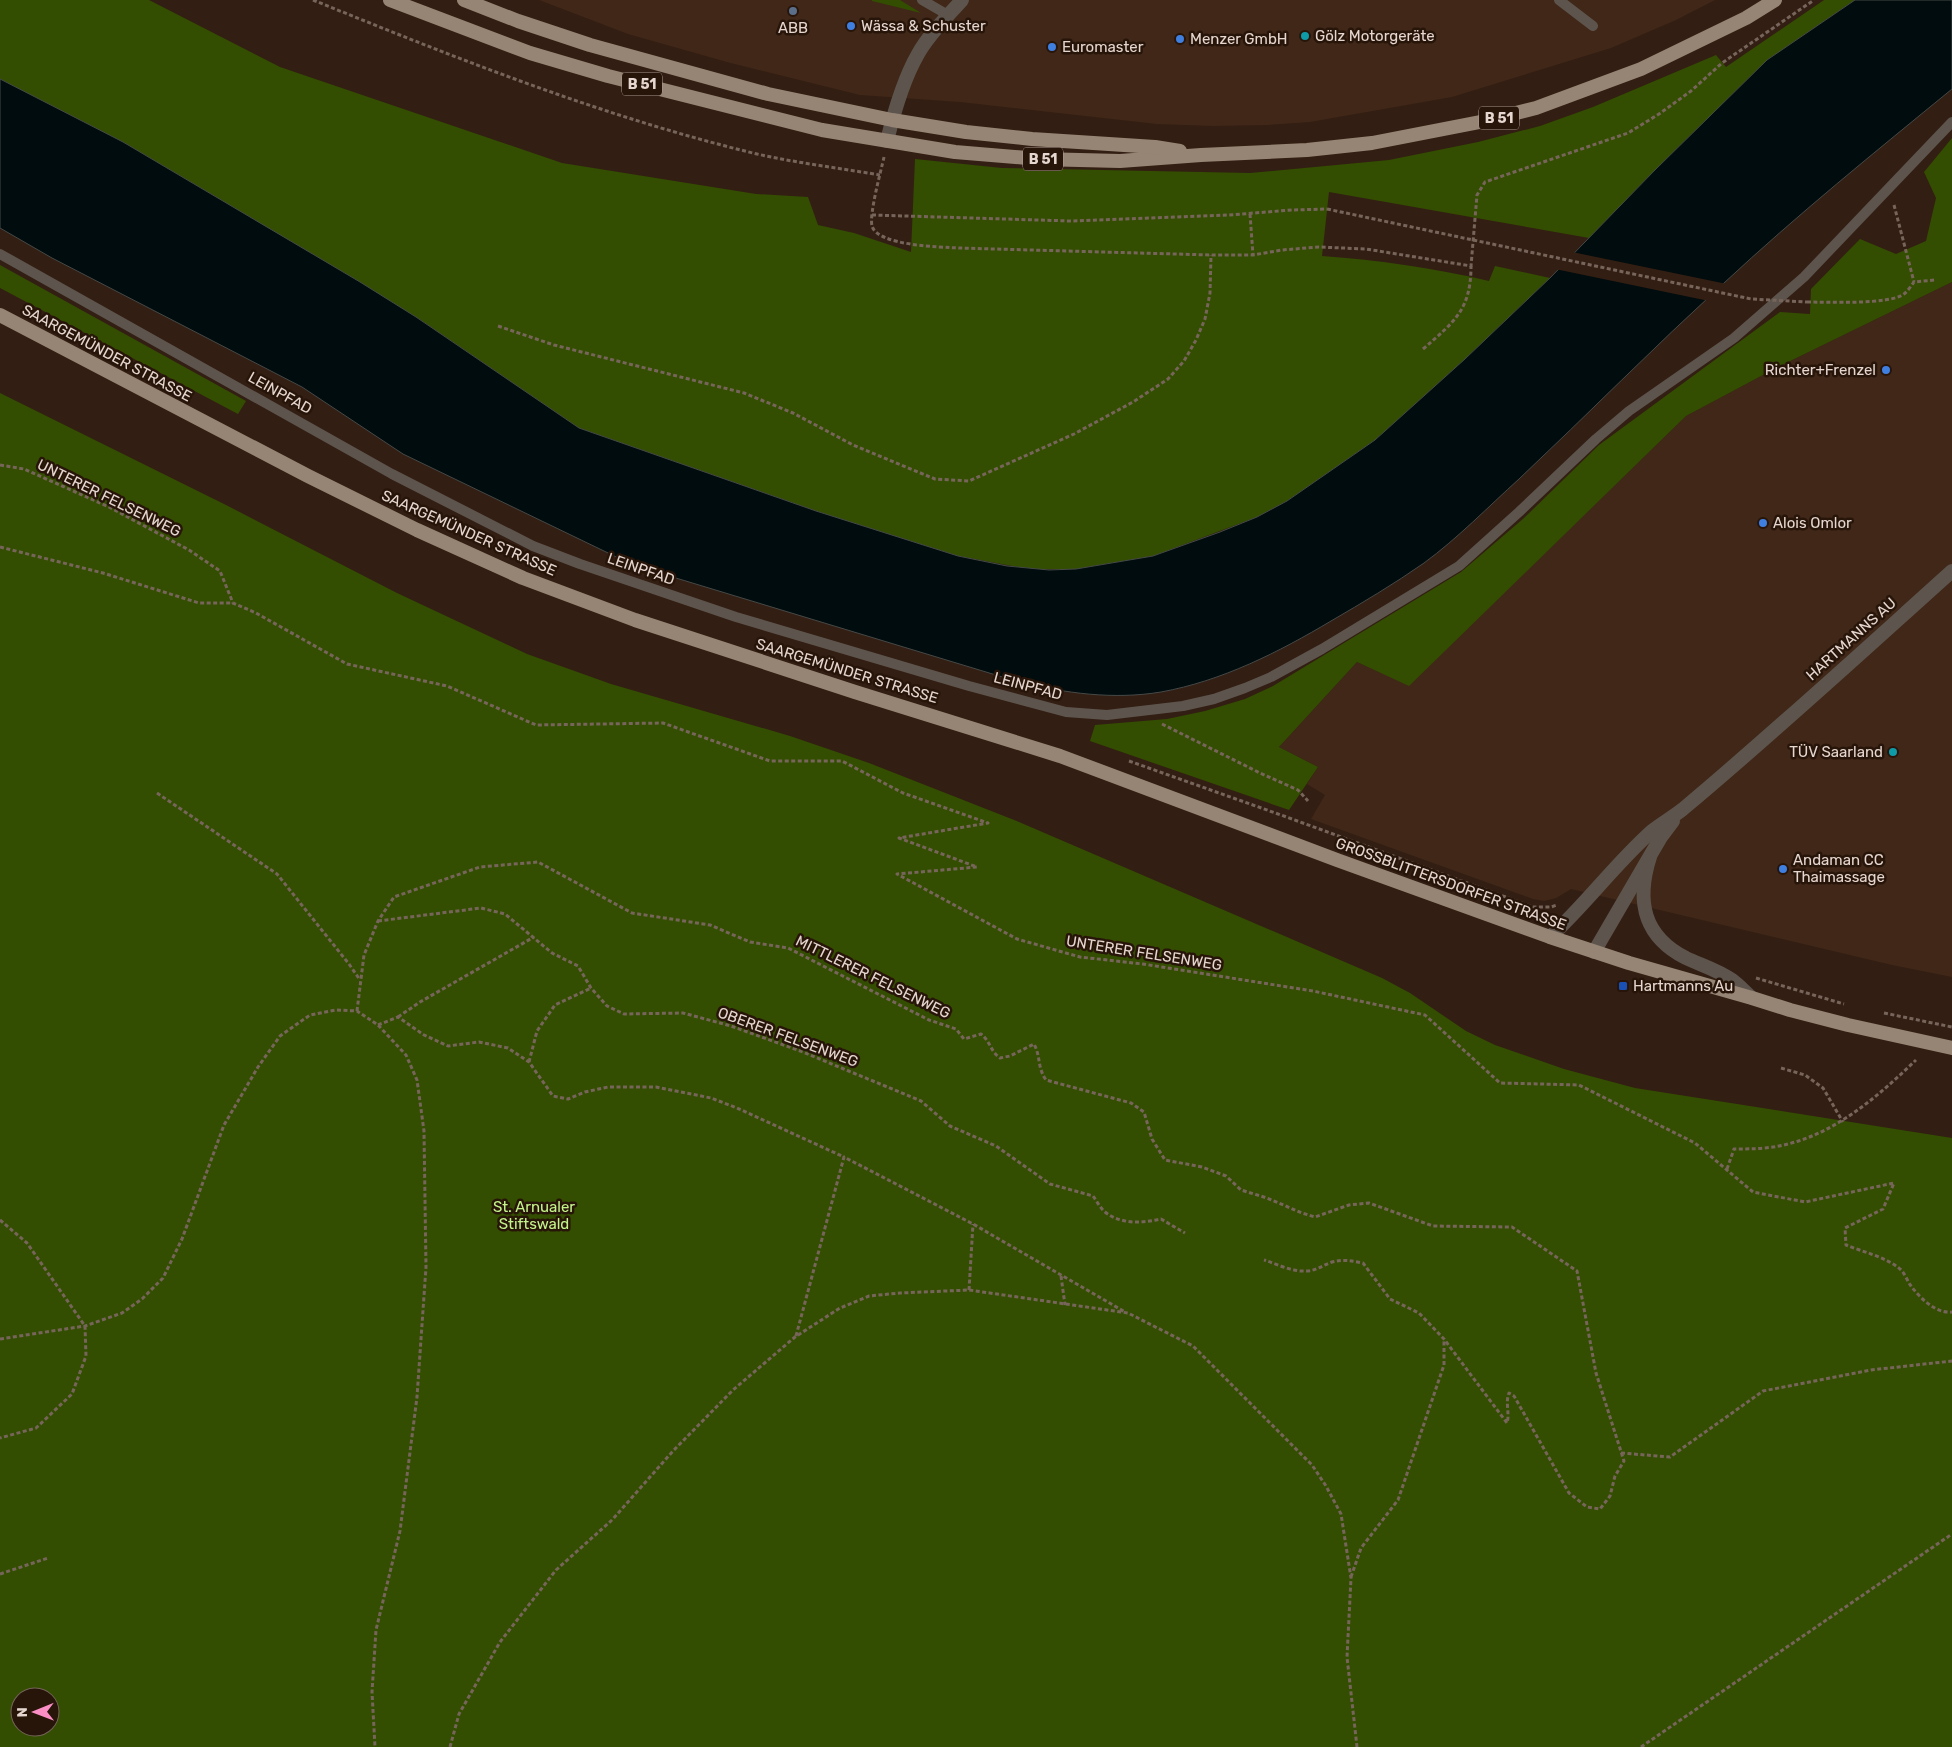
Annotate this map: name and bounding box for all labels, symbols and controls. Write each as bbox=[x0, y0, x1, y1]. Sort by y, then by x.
marker: ABB bbox=[787, 5, 799, 17]
place label: Wässa & Schuster bbox=[861, 17, 986, 35]
place label: ABB bbox=[778, 19, 808, 37]
marker: Wässa & Schuster bbox=[845, 20, 857, 32]
place label: Gölz Motorgeräte bbox=[1315, 27, 1435, 45]
place label: Menzer GmbH bbox=[1190, 30, 1288, 48]
marker: Gölz Motorgeräte bbox=[1299, 30, 1311, 42]
marker: Menzer GmbH bbox=[1174, 33, 1186, 45]
place label: Euromaster bbox=[1062, 38, 1144, 56]
marker: Euromaster bbox=[1046, 41, 1058, 53]
road number: B 51 bbox=[622, 72, 662, 96]
road number: B 51 bbox=[1479, 106, 1519, 130]
road number: B 51 bbox=[1023, 148, 1063, 170]
street label: SAARGEMÜNDER STRASSE bbox=[19, 301, 195, 405]
place label: Richter+Frenzel bbox=[1765, 361, 1876, 379]
marker: Richter+Frenzel bbox=[1880, 364, 1892, 376]
street label: LEINPFAD bbox=[245, 368, 315, 418]
street label: UNTERER FELSENWEG bbox=[34, 455, 184, 541]
street label: SAARGEMÜNDER STRASSE bbox=[379, 486, 559, 580]
place label: Alois Omlor bbox=[1773, 514, 1852, 532]
marker: Alois Omlor bbox=[1757, 517, 1769, 529]
street label: LEINPFAD bbox=[605, 549, 677, 589]
street label: HARTMANNS AU bbox=[1802, 594, 1900, 684]
street label: SAARGEMÜNDER STRASSE bbox=[754, 635, 940, 707]
street label: LEINPFAD bbox=[992, 668, 1064, 704]
place label: TÜV Saarland bbox=[1789, 743, 1883, 761]
marker: TÜV Saarland bbox=[1887, 746, 1899, 758]
street label: GROSSBLITTERSDORFER STRASSE bbox=[1333, 834, 1569, 934]
place label: Andaman CC Thaimassage bbox=[1793, 851, 1885, 886]
marker: Andaman CC Thaimassage bbox=[1777, 863, 1789, 875]
street label: MITTLERER FELSENWEG bbox=[793, 932, 953, 1022]
street label: UNTERER FELSENWEG bbox=[1065, 932, 1223, 974]
place label: Hartmanns Au bbox=[1633, 977, 1733, 995]
marker: Hartmanns Au bbox=[1617, 980, 1629, 992]
street label: OBERER FELSENWEG bbox=[715, 1003, 861, 1071]
park label: St. Arnualer Stiftswald bbox=[493, 1198, 575, 1233]
north arrow bbox=[10, 1687, 60, 1737]
text: N bbox=[14, 1707, 31, 1717]

